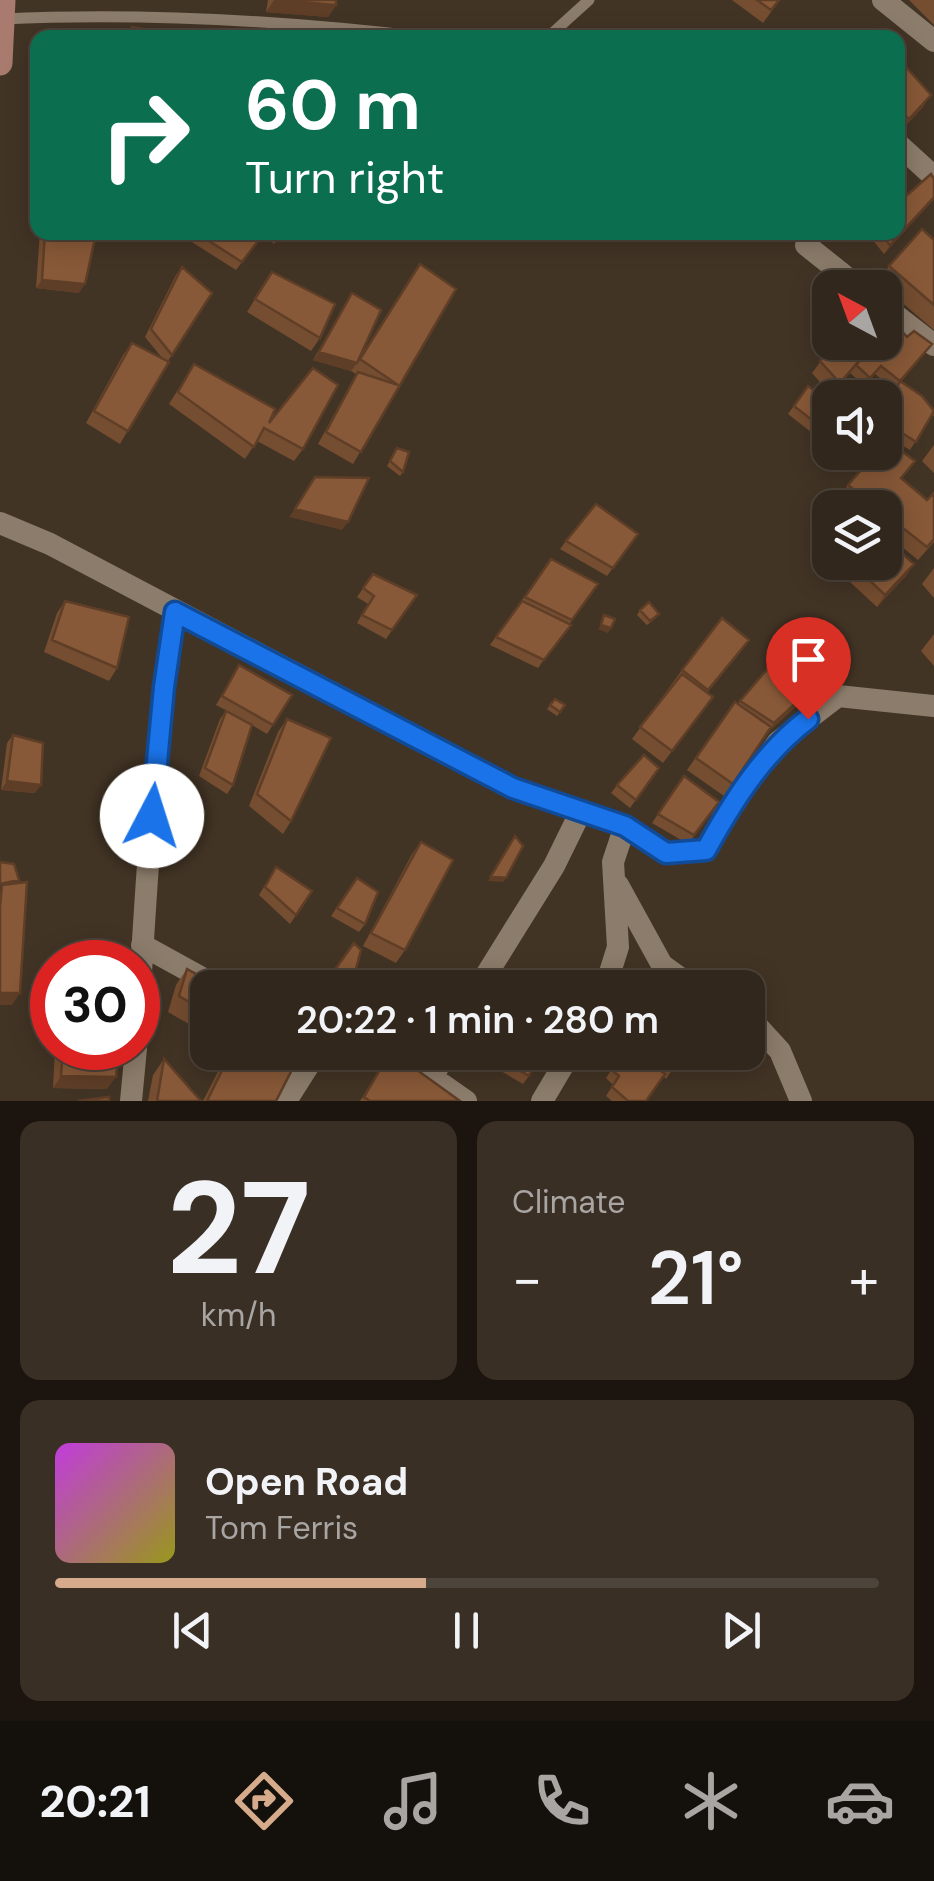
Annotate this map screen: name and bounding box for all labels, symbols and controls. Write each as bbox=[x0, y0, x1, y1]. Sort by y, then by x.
text: 60 m bbox=[245, 60, 421, 151]
icon: right bbox=[80, 70, 210, 200]
text: Turn right bbox=[245, 148, 444, 207]
north arrow bbox=[812, 270, 902, 360]
map controls bbox=[812, 270, 902, 580]
button: sound bbox=[812, 380, 902, 470]
button: layers bbox=[812, 490, 902, 580]
pin bbox=[766, 617, 851, 720]
icon: arrive bbox=[781, 632, 836, 687]
position arrow bbox=[100, 764, 204, 868]
speed limit sign: 30 bbox=[30, 940, 160, 1070]
text: 20:22 · 1 min · 280 m bbox=[296, 995, 659, 1045]
text: 27 bbox=[167, 1144, 310, 1313]
text: Climate bbox=[512, 1181, 626, 1223]
text: 21° bbox=[647, 1230, 744, 1327]
text: − bbox=[512, 1243, 542, 1315]
text: + bbox=[849, 1243, 879, 1315]
text: km/h bbox=[201, 1294, 276, 1336]
text: Open Road bbox=[205, 1457, 408, 1507]
text: Tom Ferris bbox=[205, 1507, 358, 1549]
icon: previous bbox=[165, 1603, 220, 1658]
icon: pause bbox=[439, 1603, 494, 1658]
icon: next bbox=[714, 1603, 769, 1658]
icon: directions bbox=[229, 1766, 299, 1836]
icon: music bbox=[378, 1766, 448, 1836]
icon: phone bbox=[527, 1766, 597, 1836]
icon: climate bbox=[676, 1766, 746, 1836]
icon: car bbox=[825, 1766, 895, 1836]
text: 20:21 bbox=[39, 1772, 151, 1831]

